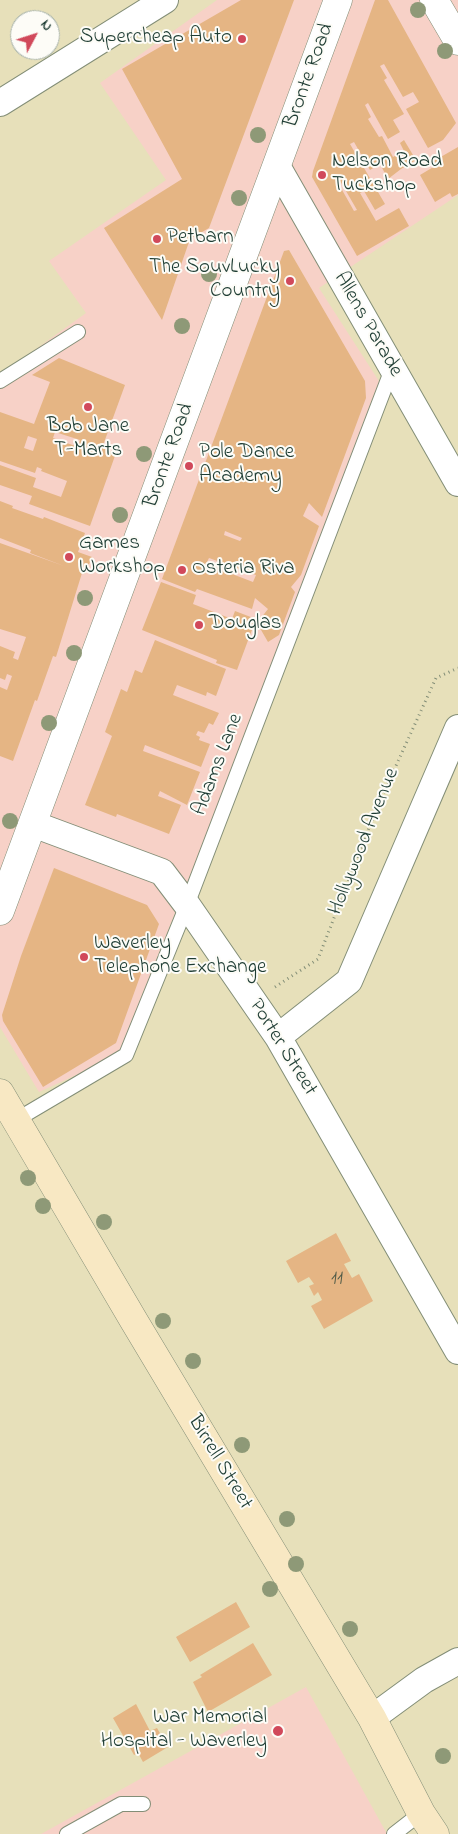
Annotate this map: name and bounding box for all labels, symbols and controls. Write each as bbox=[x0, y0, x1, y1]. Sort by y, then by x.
north arrow bbox=[10, 10, 60, 60]
text: N bbox=[35, 15, 57, 36]
street label: Bronte Road bbox=[279, 20, 341, 132]
place label: Supercheap Auto bbox=[80, 26, 232, 52]
marker: Supercheap Auto bbox=[236, 33, 248, 45]
place label: Nelson Road Tuckshop bbox=[332, 150, 442, 200]
marker: Nelson Road Tuckshop bbox=[316, 169, 328, 181]
place label: Petbarn bbox=[167, 226, 234, 252]
marker: Petbarn bbox=[151, 233, 163, 245]
place label: The SouvLucky Country bbox=[149, 256, 280, 306]
street label: Allens Parade bbox=[327, 268, 407, 382]
marker: The SouvLucky Country bbox=[284, 275, 296, 287]
street label: Bronte Road bbox=[139, 400, 201, 512]
marker: Bob Jane T-Marts bbox=[82, 401, 94, 413]
place label: Bob Jane T-Marts bbox=[47, 415, 129, 465]
place label: Pole Dance Academy bbox=[199, 441, 294, 491]
marker: Pole Dance Academy bbox=[183, 460, 195, 472]
place label: Games Workshop bbox=[79, 532, 165, 582]
marker: Games Workshop bbox=[63, 551, 75, 563]
place label: Osteria Riva bbox=[192, 557, 295, 583]
marker: Osteria Riva bbox=[176, 564, 188, 576]
place label: Douglas bbox=[209, 612, 281, 638]
marker: Douglas bbox=[193, 619, 205, 631]
street label: Adams Lane bbox=[188, 710, 250, 820]
street label: Hollywood Avenue bbox=[324, 765, 406, 919]
place label: Waverley Telephone Exchange bbox=[94, 932, 266, 982]
marker: Waverley Telephone Exchange bbox=[78, 951, 90, 963]
street label: Porter Street bbox=[242, 995, 322, 1101]
house number: 11 bbox=[331, 1269, 343, 1291]
street label: Birrell Street bbox=[181, 1411, 257, 1515]
place label: War Memorial Hospital - Waverley bbox=[101, 1706, 267, 1756]
marker: War Memorial Hospital - Waverley bbox=[271, 1724, 285, 1738]

